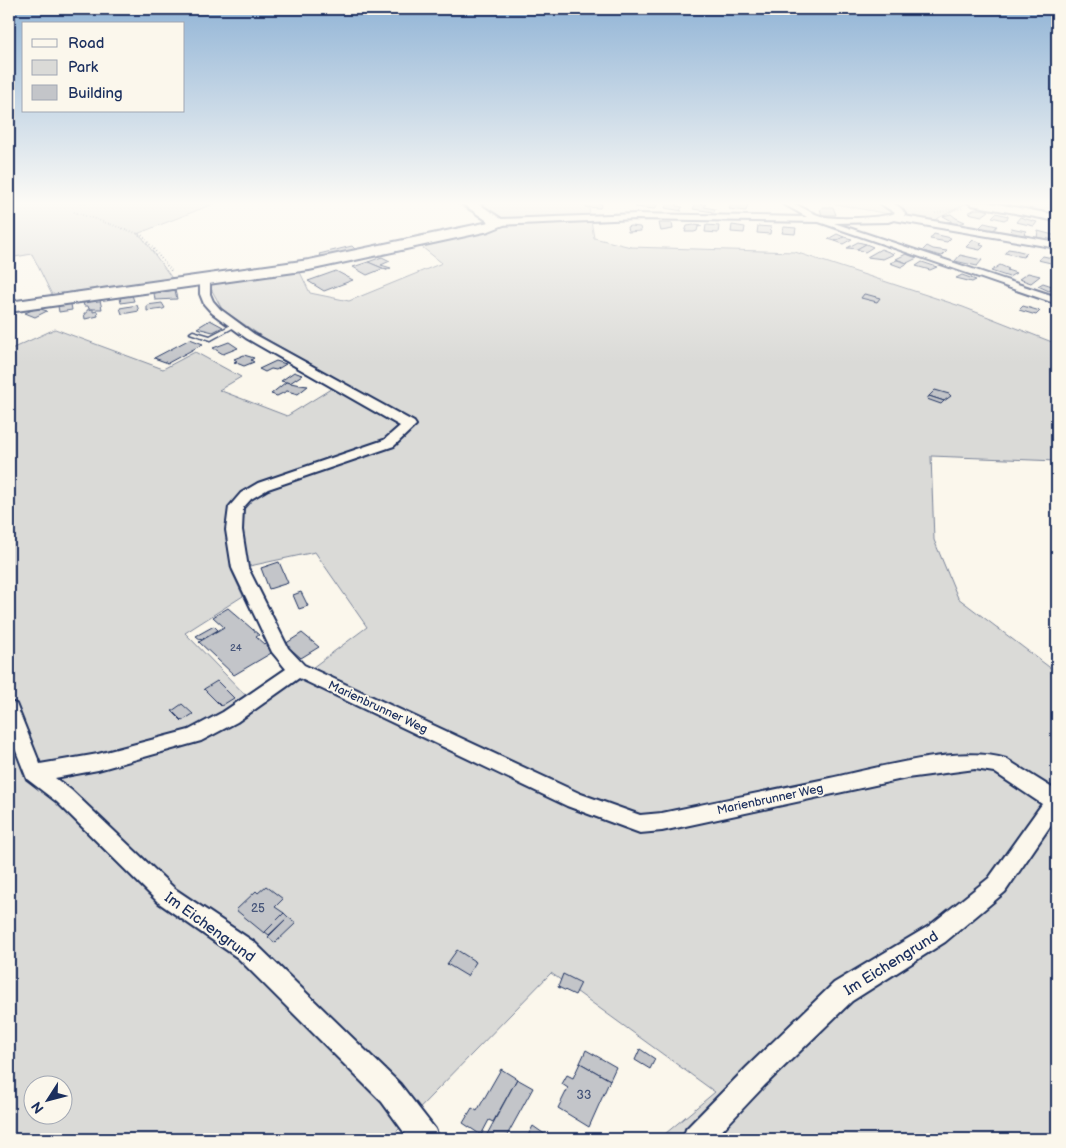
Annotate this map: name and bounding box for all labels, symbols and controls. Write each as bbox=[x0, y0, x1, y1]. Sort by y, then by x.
legend bbox=[22, 22, 185, 112]
text: Road bbox=[68, 34, 104, 53]
text: Park bbox=[68, 58, 99, 77]
text: Building bbox=[68, 84, 123, 103]
house number: 24 bbox=[230, 642, 242, 654]
street label: Marienbrunner Weg bbox=[326, 678, 430, 737]
street label: Marienbrunner Weg bbox=[716, 781, 825, 818]
street label: Im Eichengrund bbox=[161, 888, 259, 967]
house number: 25 bbox=[251, 901, 265, 916]
street label: Im Eichengrund bbox=[841, 927, 942, 1000]
north arrow bbox=[22, 1076, 72, 1126]
house number: 33 bbox=[577, 1088, 591, 1103]
text: N bbox=[28, 1098, 48, 1117]

